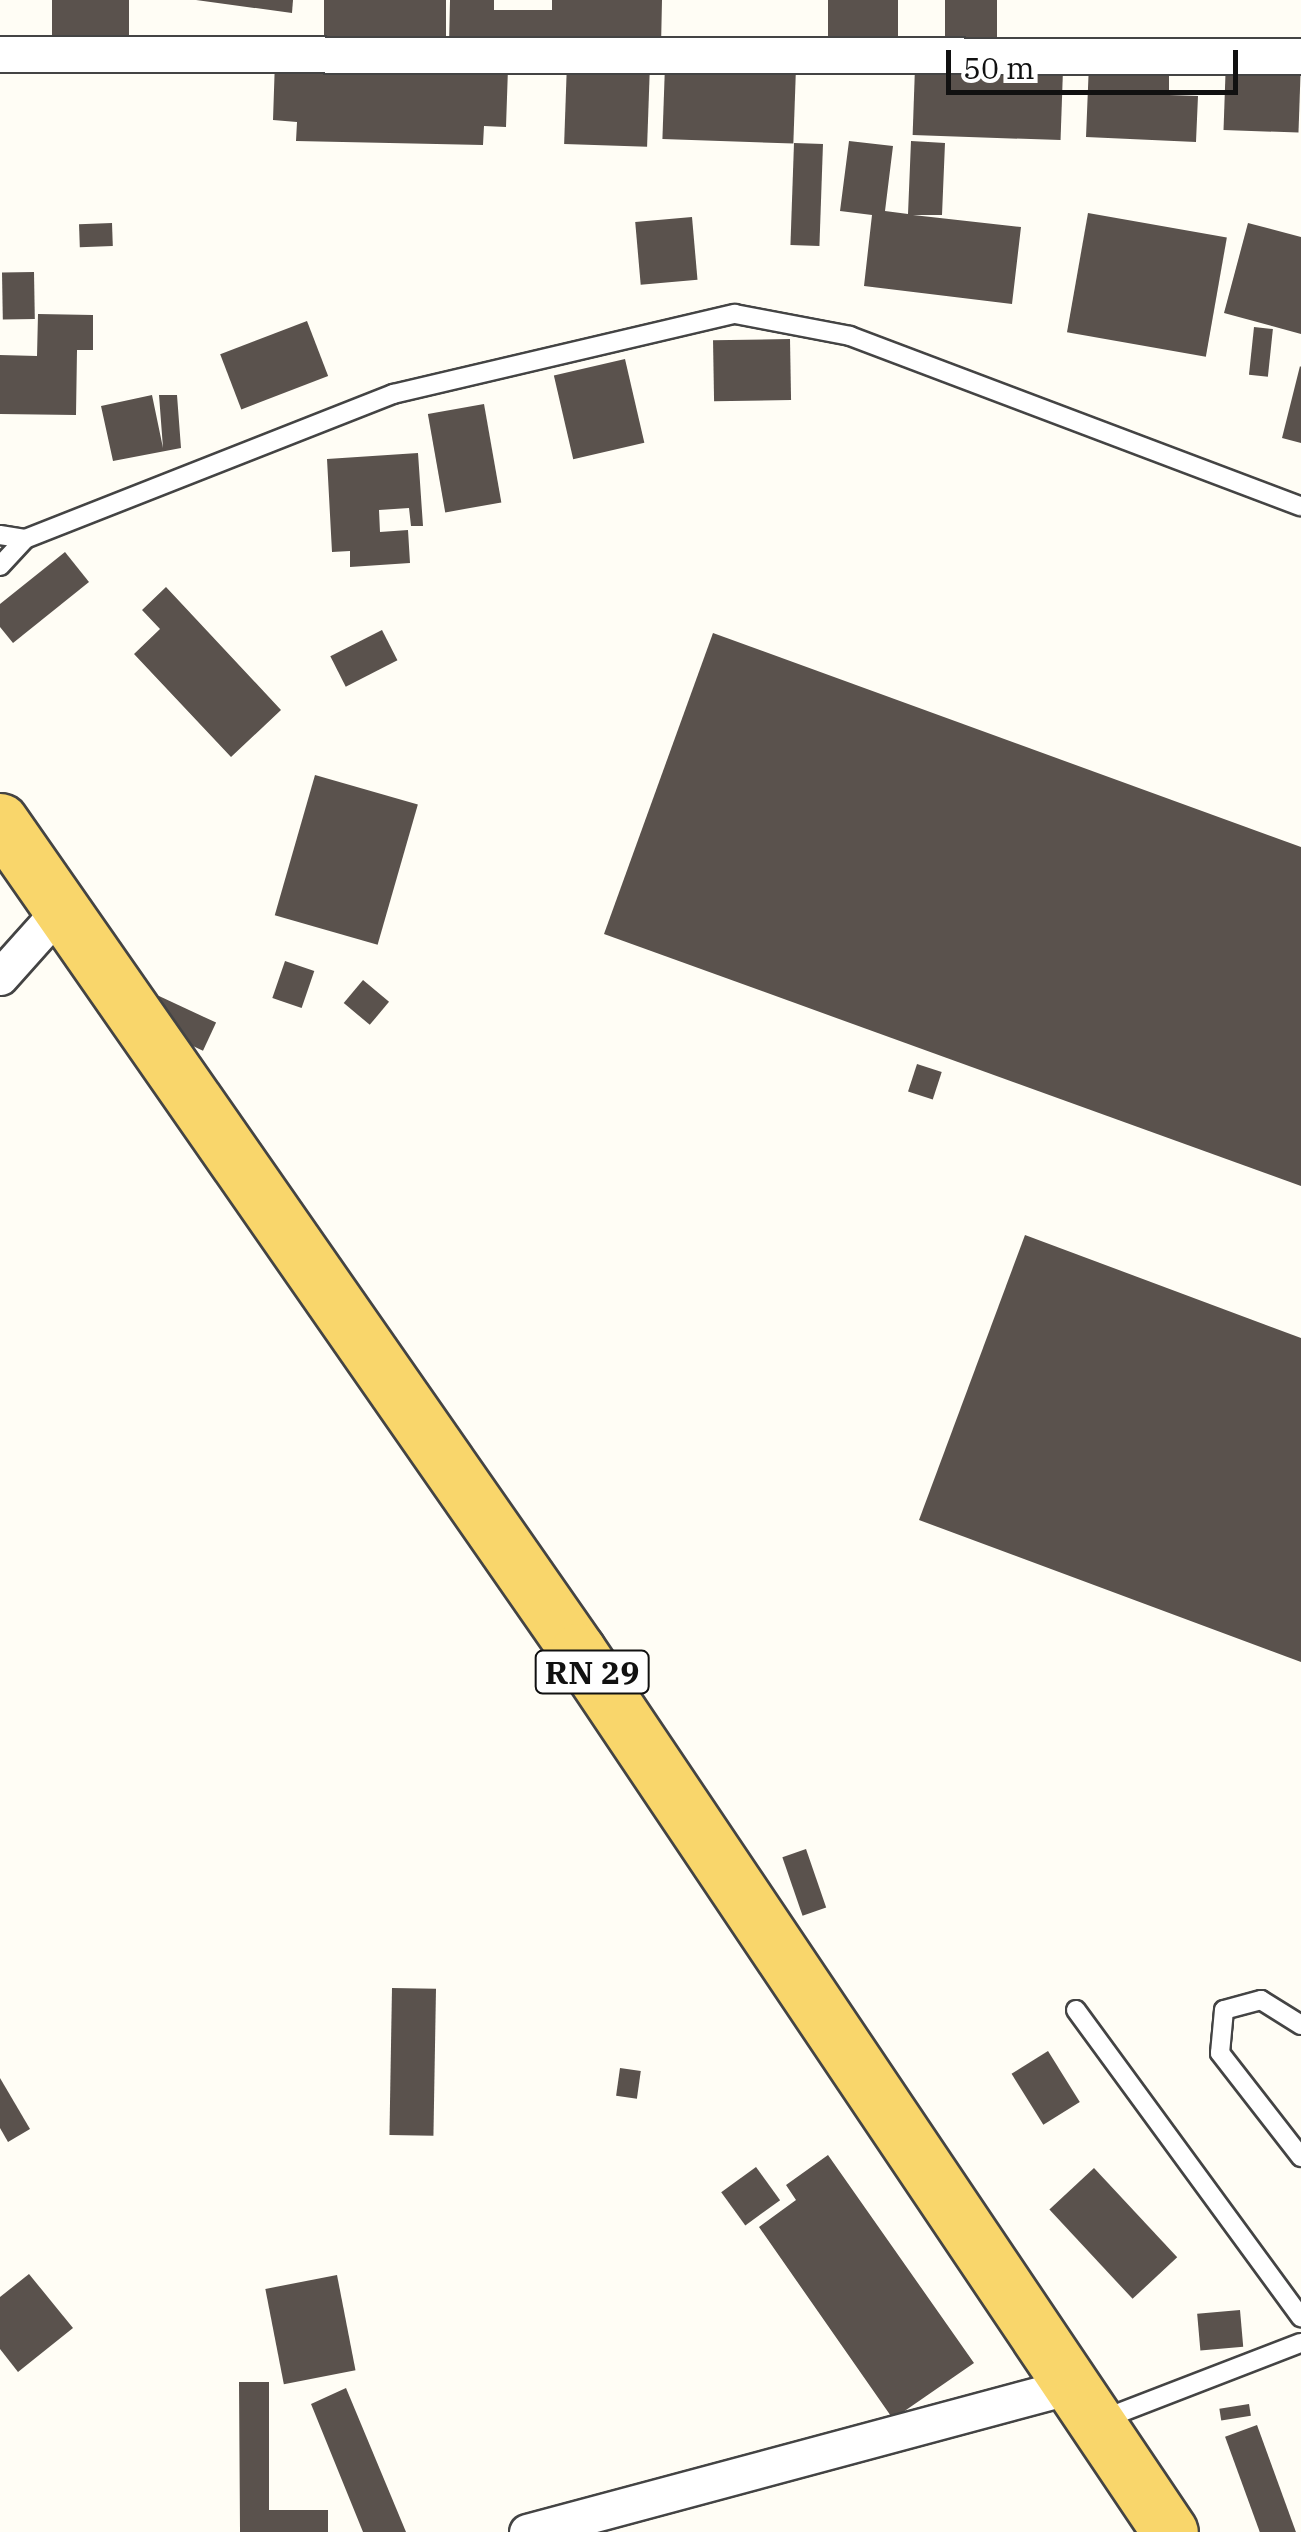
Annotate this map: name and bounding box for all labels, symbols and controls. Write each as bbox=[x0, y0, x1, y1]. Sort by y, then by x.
scale bar bbox=[951, 30, 1244, 92]
text: 50 m bbox=[963, 48, 1035, 87]
road number: RN 29 bbox=[534, 1645, 650, 1699]

